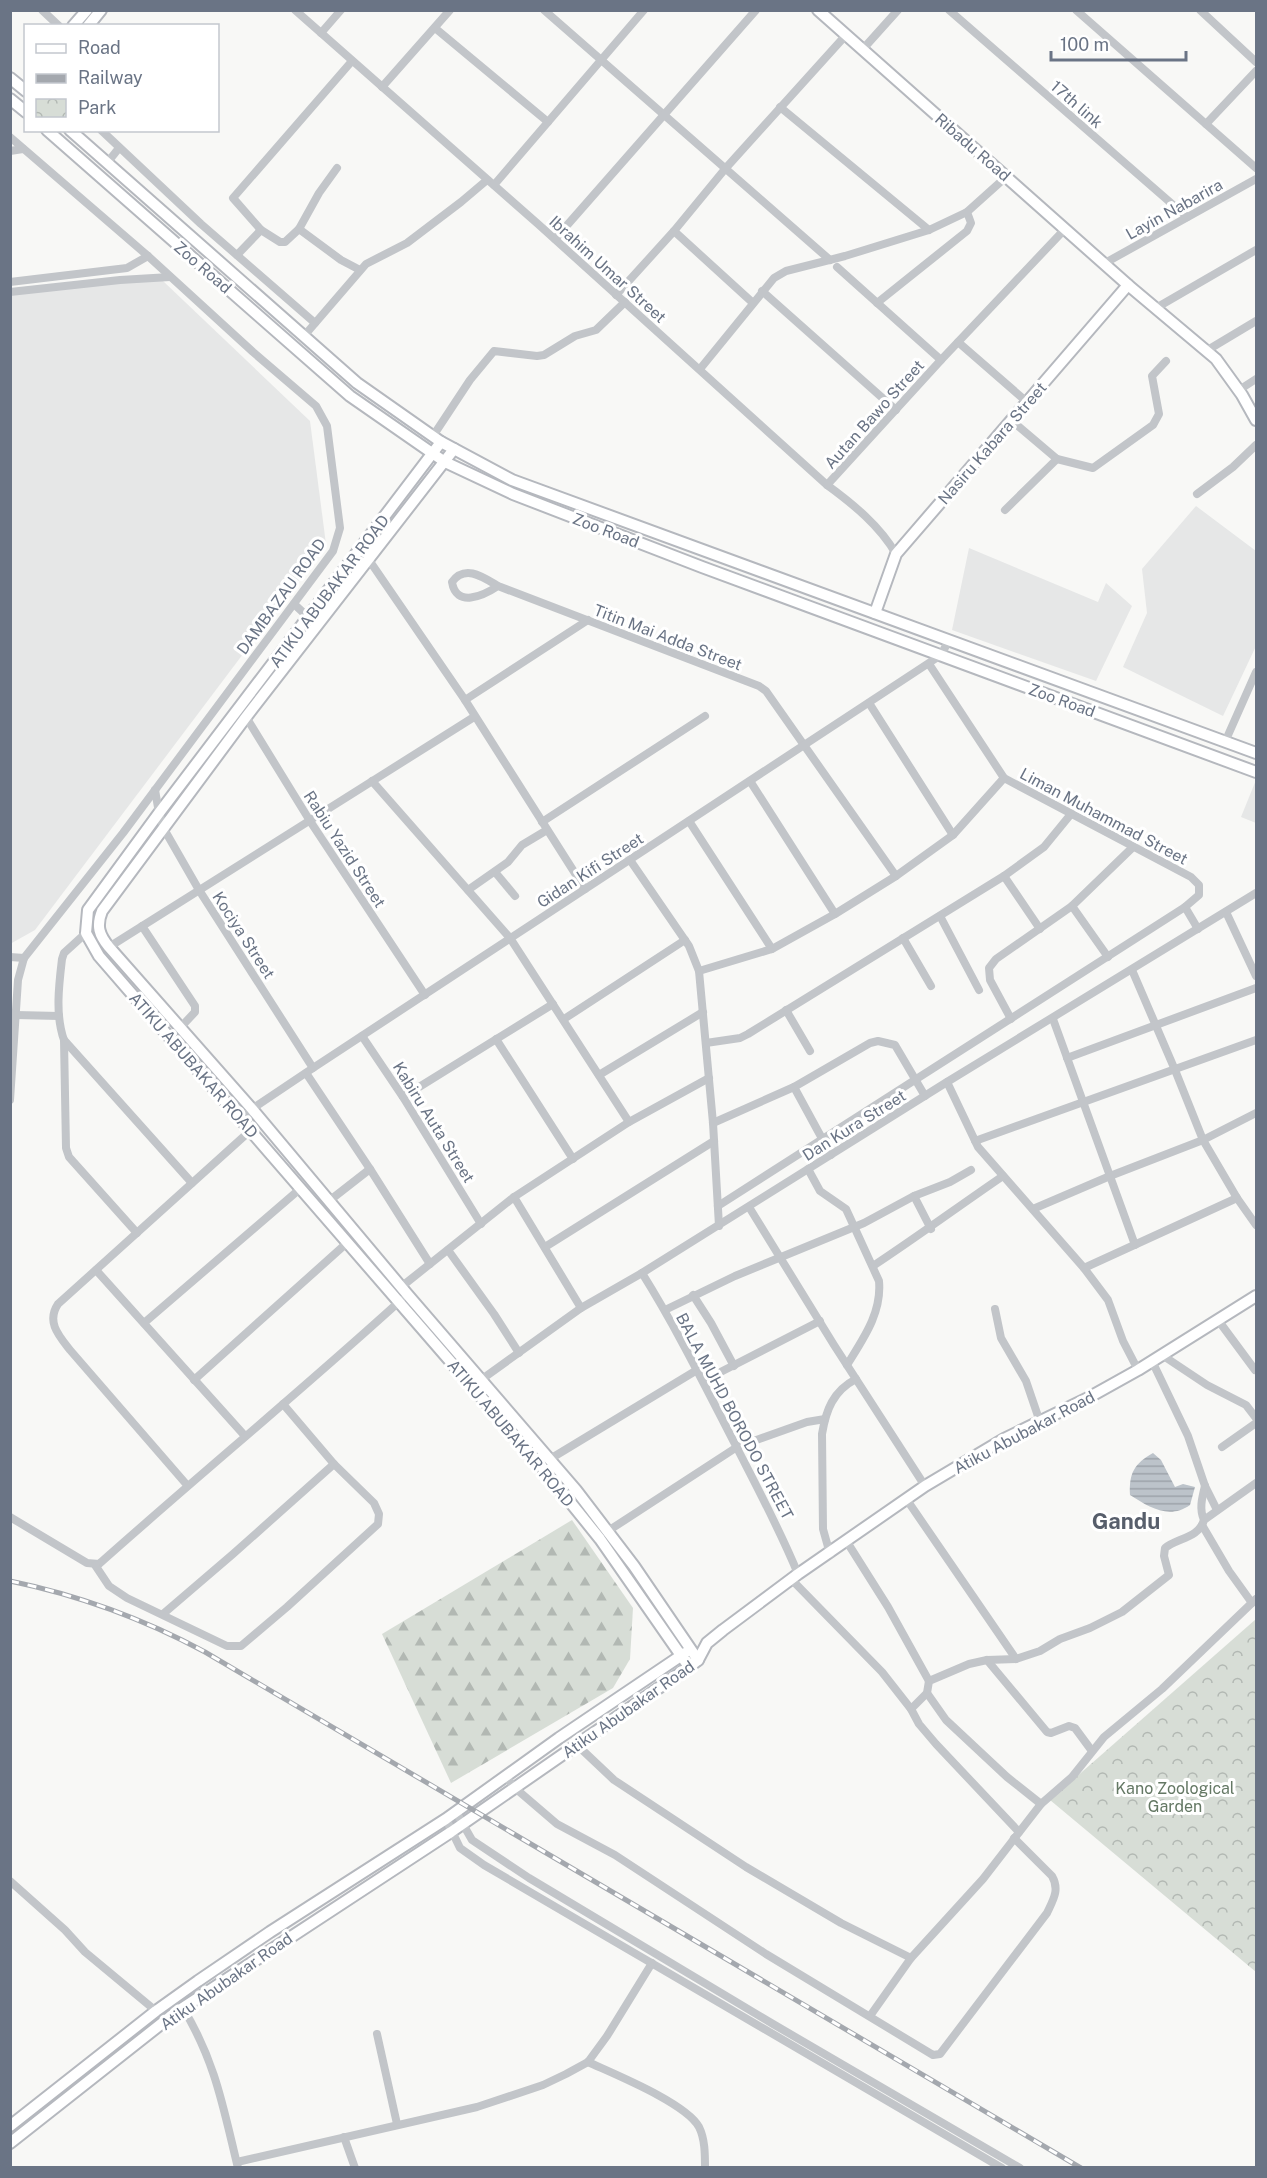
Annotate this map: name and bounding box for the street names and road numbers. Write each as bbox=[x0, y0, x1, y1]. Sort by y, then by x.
street label: 17th link bbox=[1047, 77, 1106, 132]
street label: Ribadu Road bbox=[931, 109, 1014, 185]
street label: Layin Nabarira bbox=[1123, 175, 1226, 244]
street label: Ibrahim Umar Street bbox=[545, 212, 670, 327]
street label: Zoo Road bbox=[170, 237, 235, 297]
street label: Autan Bawo Street bbox=[821, 356, 928, 473]
street label: Nasiru Kabara Street bbox=[934, 378, 1051, 508]
street label: Zoo Road bbox=[570, 509, 642, 552]
street label: ATIKU ABUBAKAR ROAD bbox=[266, 511, 393, 671]
street label: DAMBAZAU ROAD bbox=[233, 535, 330, 658]
street label: Titin Mai Adda Street bbox=[591, 600, 745, 675]
street label: Zoo Road bbox=[1026, 680, 1098, 721]
street label: Liman Muhammad Street bbox=[1017, 764, 1191, 869]
street label: Rabiu Yazid Street bbox=[300, 787, 389, 911]
street label: Gidan Kifi Street bbox=[534, 829, 647, 912]
street label: Kociya Street bbox=[208, 888, 279, 982]
street label: ATIKU ABUBAKAR ROAD bbox=[125, 989, 262, 1142]
street label: Kabiru Auta Street bbox=[389, 1058, 478, 1186]
street label: Dan Kura Street bbox=[799, 1086, 909, 1165]
street label: BALA MUHD BORODO STREET bbox=[672, 1310, 797, 1523]
street label: ATIKU ABUBAKAR ROAD bbox=[443, 1356, 578, 1511]
street label: Atiku Abubakar Road bbox=[950, 1387, 1098, 1478]
street label: Atiku Abubakar Road bbox=[559, 1657, 698, 1762]
street label: Atiku Abubakar Road bbox=[157, 1929, 296, 2034]

